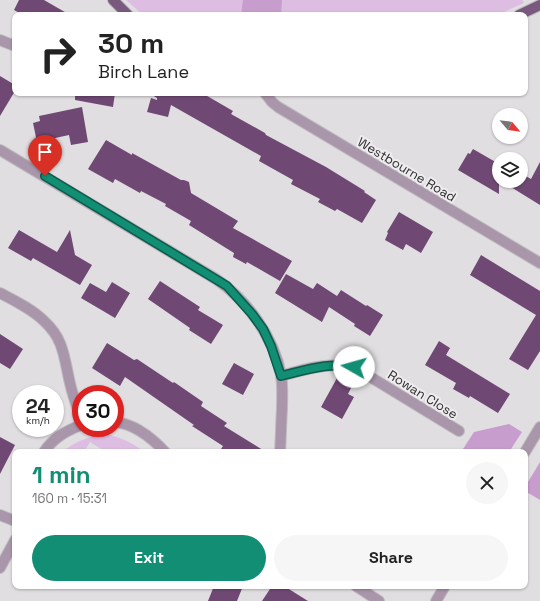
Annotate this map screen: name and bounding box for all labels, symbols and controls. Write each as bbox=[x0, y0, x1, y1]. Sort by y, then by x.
text: 30 m bbox=[98, 25, 164, 61]
icon: right bbox=[32, 28, 84, 80]
text: Birch Lane bbox=[98, 60, 189, 83]
north arrow bbox=[492, 108, 528, 144]
map controls bbox=[492, 108, 528, 188]
street label: Westbourne Road bbox=[354, 133, 459, 205]
pin bbox=[28, 135, 62, 176]
icon: arrive bbox=[34, 141, 56, 163]
button: layers bbox=[492, 152, 528, 188]
position arrow bbox=[333, 346, 375, 388]
street label: Rowan Close bbox=[385, 366, 461, 423]
speed limit sign: 30 bbox=[72, 385, 124, 437]
text: 24 bbox=[26, 393, 50, 419]
text: km/h bbox=[26, 414, 50, 427]
text: 1 min bbox=[32, 459, 91, 490]
button: close bbox=[466, 462, 508, 504]
text: 160 m · 15:31 bbox=[32, 490, 107, 507]
button: Exit bbox=[32, 535, 266, 581]
button: Share bbox=[274, 535, 508, 581]

